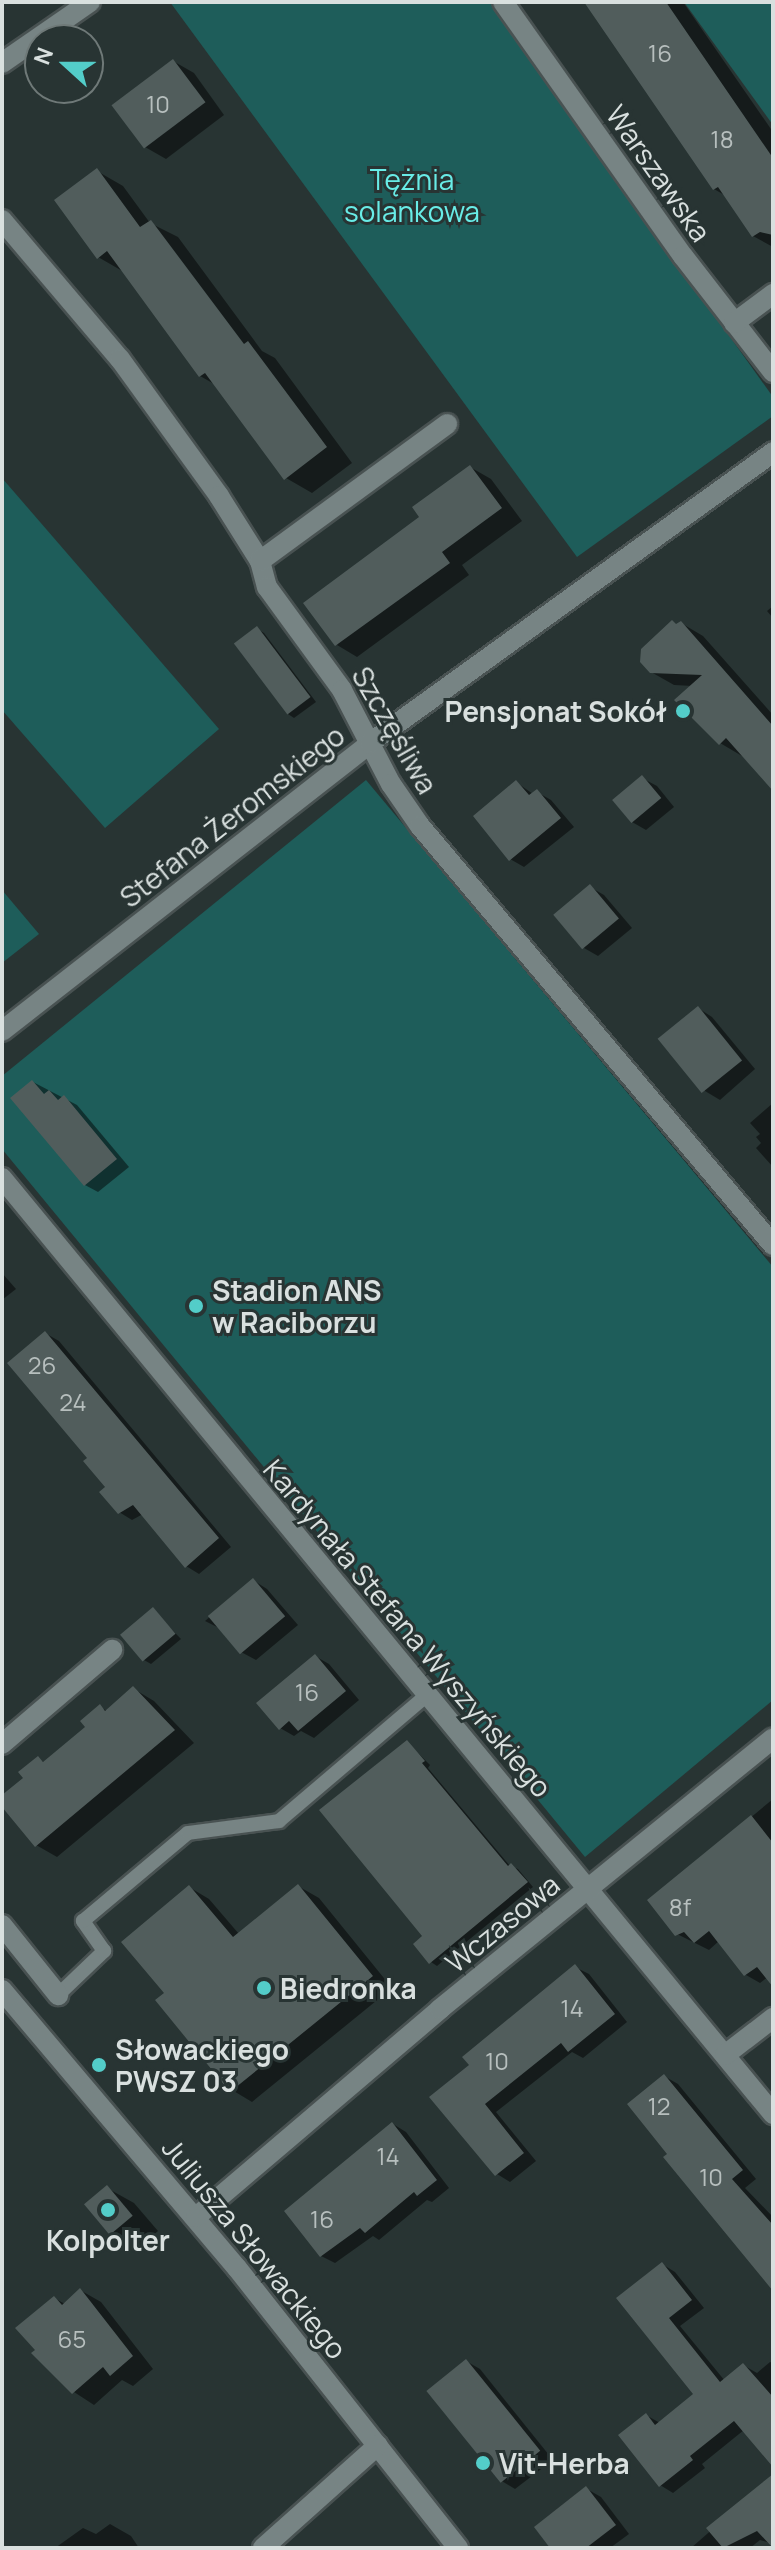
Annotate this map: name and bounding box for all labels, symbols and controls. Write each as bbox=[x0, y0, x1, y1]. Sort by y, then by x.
north arrow bbox=[24, 24, 104, 104]
house number: 16 bbox=[648, 39, 672, 67]
text: N bbox=[27, 43, 60, 69]
house number: 10 bbox=[146, 90, 170, 118]
street label: Warszawska bbox=[600, 98, 718, 248]
house number: 18 bbox=[710, 125, 734, 153]
park label: Tężnia solankowa bbox=[344, 162, 480, 228]
street label: Szczęśliwa bbox=[345, 661, 445, 799]
place label: Pensjonat Sokół bbox=[445, 694, 667, 728]
marker: Pensjonat Sokół bbox=[674, 702, 692, 720]
street label: Stefana Żeromskiego bbox=[113, 718, 351, 914]
place label: Stadion ANS w Raciborzu bbox=[212, 1273, 381, 1339]
marker: Stadion ANS w Raciborzu bbox=[187, 1297, 205, 1315]
house number: 26 bbox=[28, 1351, 56, 1379]
house number: 24 bbox=[59, 1388, 87, 1416]
street label: Kardynała Stefana Wyszyńskiego bbox=[257, 1453, 559, 1803]
house number: 16 bbox=[295, 1678, 319, 1706]
street label: Wczasowa bbox=[438, 1867, 566, 1979]
house number: 8f bbox=[669, 1893, 691, 1921]
place label: Biedronka bbox=[280, 1971, 417, 2005]
marker: Biedronka bbox=[255, 1979, 273, 1997]
house number: 14 bbox=[560, 1994, 584, 2022]
place label: Słowackiego PWSZ 03 bbox=[115, 2032, 289, 2098]
house number: 10 bbox=[485, 2047, 509, 2075]
marker: Słowackiego PWSZ 03 bbox=[90, 2056, 108, 2074]
house number: 12 bbox=[647, 2092, 671, 2120]
street label: Juliusza Słowackiego bbox=[156, 2131, 354, 2365]
house number: 14 bbox=[376, 2142, 400, 2170]
house number: 10 bbox=[699, 2163, 723, 2191]
marker: Kolpolter bbox=[99, 2201, 117, 2219]
house number: 16 bbox=[310, 2205, 334, 2233]
place label: Kolpolter bbox=[46, 2223, 170, 2257]
house number: 65 bbox=[58, 2325, 86, 2353]
place label: Vit-Herba bbox=[499, 2446, 630, 2480]
marker: Vit-Herba bbox=[474, 2454, 492, 2472]

